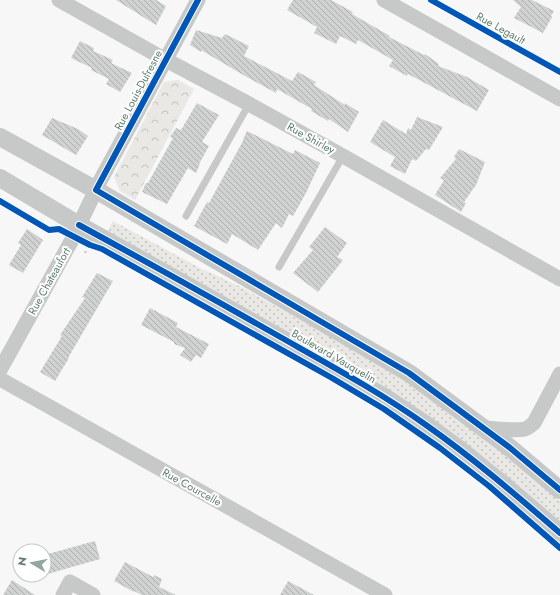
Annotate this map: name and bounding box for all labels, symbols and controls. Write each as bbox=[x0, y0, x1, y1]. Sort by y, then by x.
street label: Rue Legault bbox=[473, 8, 529, 48]
street label: Rue Louis-Dufresne bbox=[110, 47, 166, 133]
street label: Rue Shirley bbox=[284, 118, 338, 158]
street label: Rue Chateaufort bbox=[24, 244, 74, 317]
street label: Boulevard Vauquelin bbox=[289, 325, 379, 387]
street label: Rue Courcelle bbox=[159, 464, 225, 510]
north arrow bbox=[12, 543, 52, 583]
text: N bbox=[14, 556, 31, 567]

